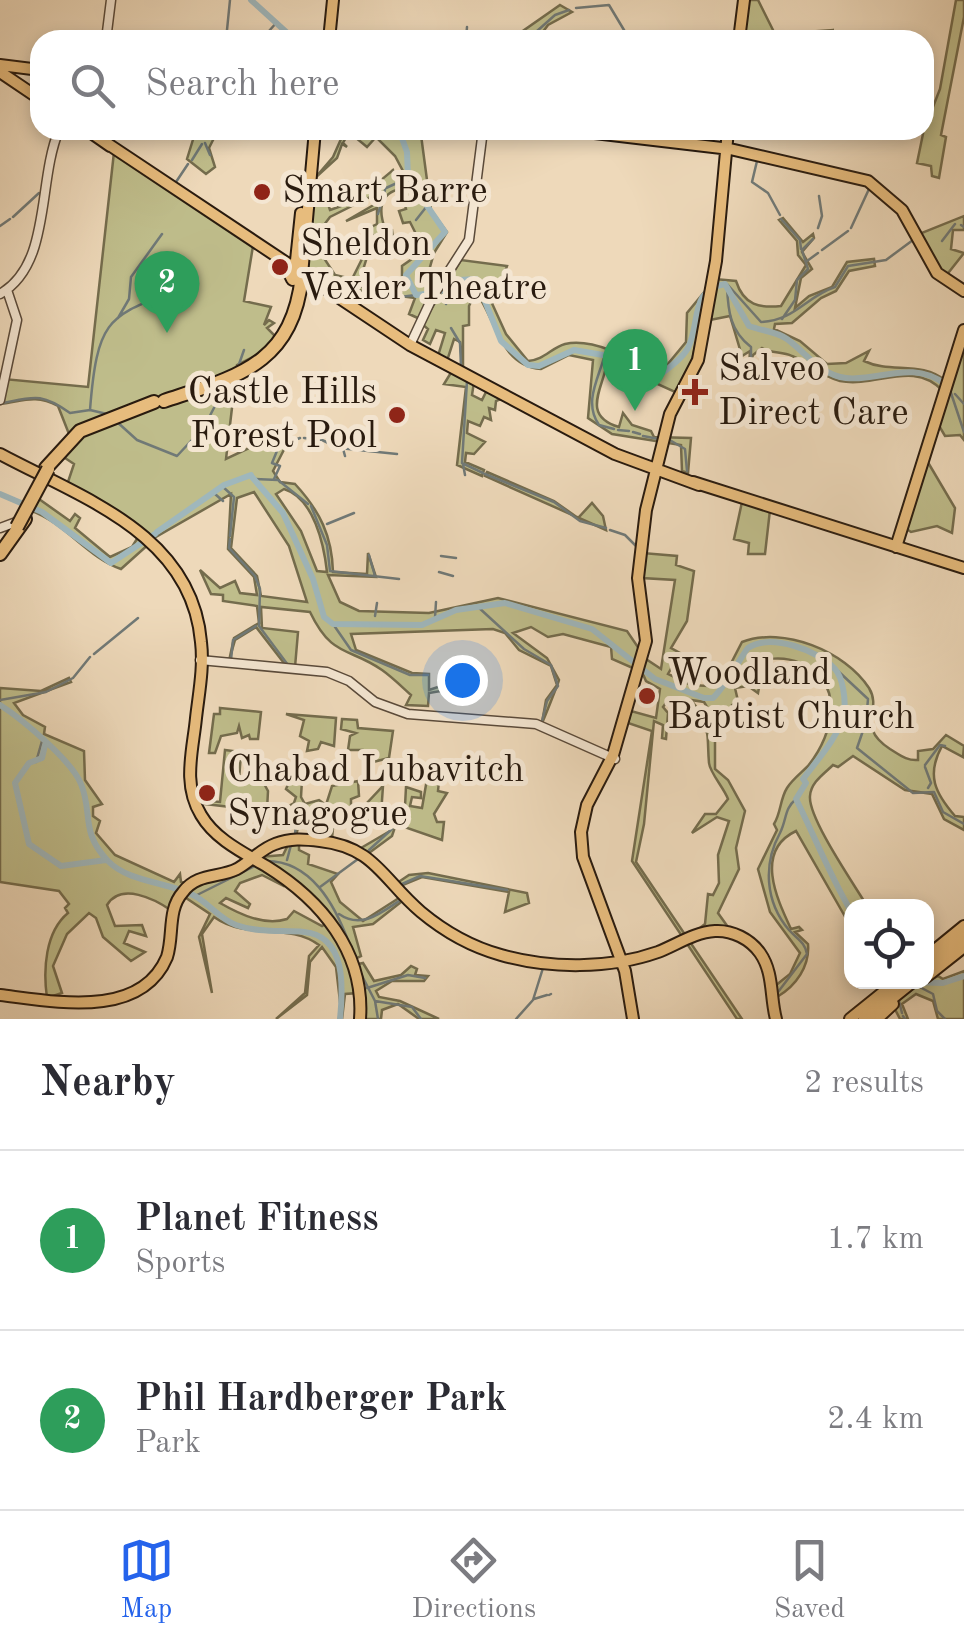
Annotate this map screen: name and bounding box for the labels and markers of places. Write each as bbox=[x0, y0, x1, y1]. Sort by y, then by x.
place label: Smart Barre bbox=[282, 173, 488, 211]
marker: Smart Barre bbox=[251, 181, 273, 203]
place label: Sheldon Vexler Theatre bbox=[300, 226, 547, 308]
pin: 2 bbox=[134, 250, 200, 333]
marker: Sheldon Vexler Theatre bbox=[269, 256, 291, 278]
pin: 1 bbox=[602, 328, 668, 411]
place label: Salveo Direct Care bbox=[718, 351, 909, 433]
place label: Castle Hills Forest Pool bbox=[187, 374, 377, 456]
marker: Salveo Direct Care bbox=[682, 379, 708, 405]
marker: Castle Hills Forest Pool bbox=[386, 404, 408, 426]
place label: Woodland Baptist Church bbox=[667, 655, 915, 737]
marker: Woodland Baptist Church bbox=[636, 685, 658, 707]
place label: Chabad Lubavitch Synagogue bbox=[227, 752, 524, 834]
marker: Chabad Lubavitch Synagogue bbox=[196, 782, 218, 804]

